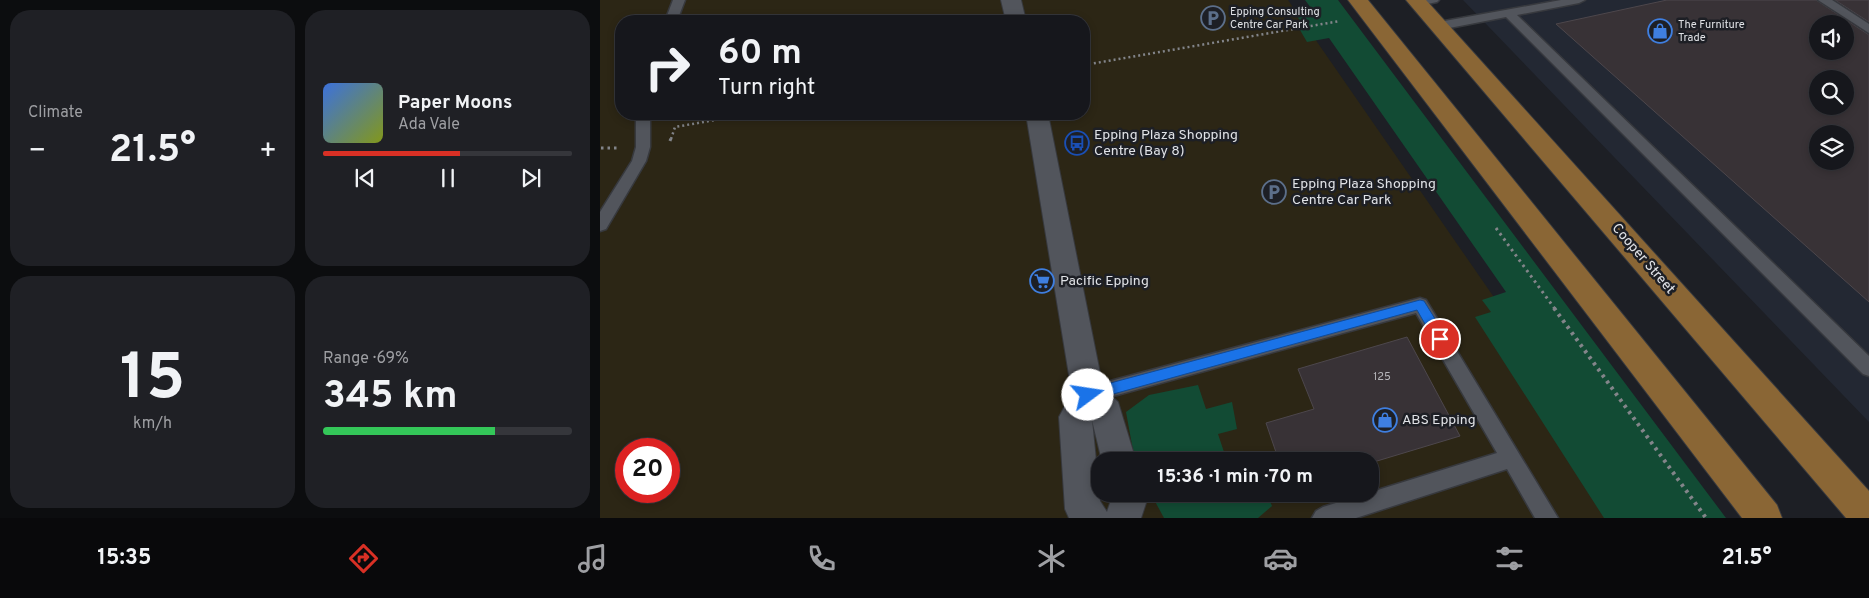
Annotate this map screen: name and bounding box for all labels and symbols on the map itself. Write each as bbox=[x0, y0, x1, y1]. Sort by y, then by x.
parking icon: Epping Consulting Centre Car Park bbox=[1200, 5, 1226, 31]
place label: Epping Consulting Centre Car Park bbox=[1230, 5, 1320, 32]
shop icon: The Furniture Trade bbox=[1647, 18, 1673, 44]
place label: The Furniture Trade bbox=[1678, 18, 1745, 45]
place label: Epping Plaza Shopping Centre (Bay 8) bbox=[1094, 127, 1238, 160]
bus stop icon: Epping Plaza Shopping Centre (Bay 8) bbox=[1064, 130, 1090, 156]
place label: Epping Plaza Shopping Centre Car Park bbox=[1292, 176, 1436, 209]
parking icon: Epping Plaza Shopping Centre Car Park bbox=[1261, 179, 1287, 205]
street label: Cooper Street bbox=[1608, 220, 1678, 298]
supermarket icon: Pacific Epping bbox=[1029, 268, 1055, 294]
place label: Pacific Epping bbox=[1060, 273, 1149, 290]
pin bbox=[1419, 318, 1461, 360]
position arrow bbox=[1061, 368, 1113, 420]
house number: 125 bbox=[1373, 370, 1391, 384]
shop icon: ABS Epping bbox=[1372, 407, 1398, 433]
place label: ABS Epping bbox=[1402, 412, 1476, 429]
speed limit sign: 20 bbox=[615, 438, 680, 503]

